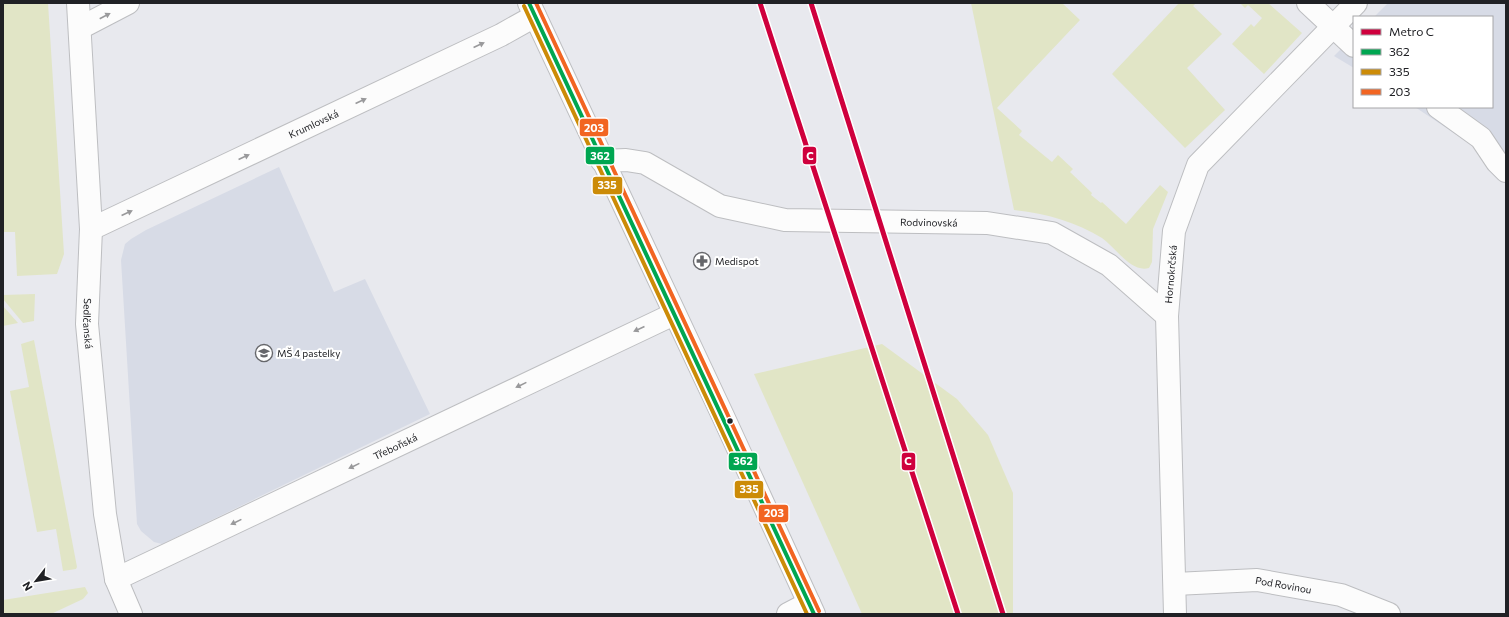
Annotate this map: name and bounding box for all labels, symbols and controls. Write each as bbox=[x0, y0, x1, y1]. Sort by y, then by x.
one-way arrow bbox=[99, 12, 110, 19]
legend bbox=[1353, 16, 1493, 108]
text: Metro C bbox=[1389, 24, 1434, 38]
one-way arrow bbox=[473, 42, 485, 48]
text: 362 bbox=[1389, 44, 1410, 58]
text: 335 bbox=[1389, 64, 1410, 78]
text: 203 bbox=[1389, 84, 1410, 98]
one-way arrow bbox=[356, 98, 367, 104]
street label: Krumlovská bbox=[287, 107, 340, 141]
line badge: 203 bbox=[579, 118, 609, 137]
text: 203 bbox=[584, 121, 604, 134]
line badge: 362 bbox=[585, 146, 615, 165]
line badge: C bbox=[802, 146, 817, 165]
text: 362 bbox=[590, 149, 610, 162]
text: C bbox=[806, 149, 814, 162]
one-way arrow bbox=[238, 154, 250, 160]
line badge: 335 bbox=[592, 176, 623, 195]
text: 335 bbox=[597, 178, 617, 191]
one-way arrow bbox=[121, 210, 132, 216]
street label: Rodvinovská bbox=[900, 216, 958, 229]
street label: Hornokrčská bbox=[1162, 245, 1179, 304]
pharmacy icon: Medispot bbox=[692, 251, 712, 271]
place label: Medispot bbox=[715, 255, 759, 267]
street label: Sedlčanská bbox=[81, 298, 95, 349]
one-way arrow bbox=[633, 326, 644, 332]
school or university icon: MŠ 4 pastelky bbox=[254, 343, 274, 363]
place label: MŠ 4 pastelky bbox=[277, 347, 340, 359]
one-way arrow bbox=[516, 382, 527, 388]
unlabelled marker bbox=[725, 416, 735, 426]
street label: Třeboňská bbox=[371, 431, 419, 462]
line badge: 362 bbox=[728, 452, 758, 471]
line badge: C bbox=[901, 452, 916, 471]
text: 362 bbox=[733, 454, 753, 467]
text: C bbox=[904, 454, 912, 467]
one-way arrow bbox=[348, 463, 359, 469]
line badge: 335 bbox=[734, 480, 764, 499]
text: 335 bbox=[739, 482, 759, 495]
line badge: 203 bbox=[758, 504, 789, 523]
text: 203 bbox=[764, 506, 784, 519]
one-way arrow bbox=[231, 519, 242, 525]
north arrow bbox=[16, 561, 56, 601]
street label: Pod Rovinou bbox=[1254, 574, 1313, 596]
text: N bbox=[19, 580, 35, 593]

